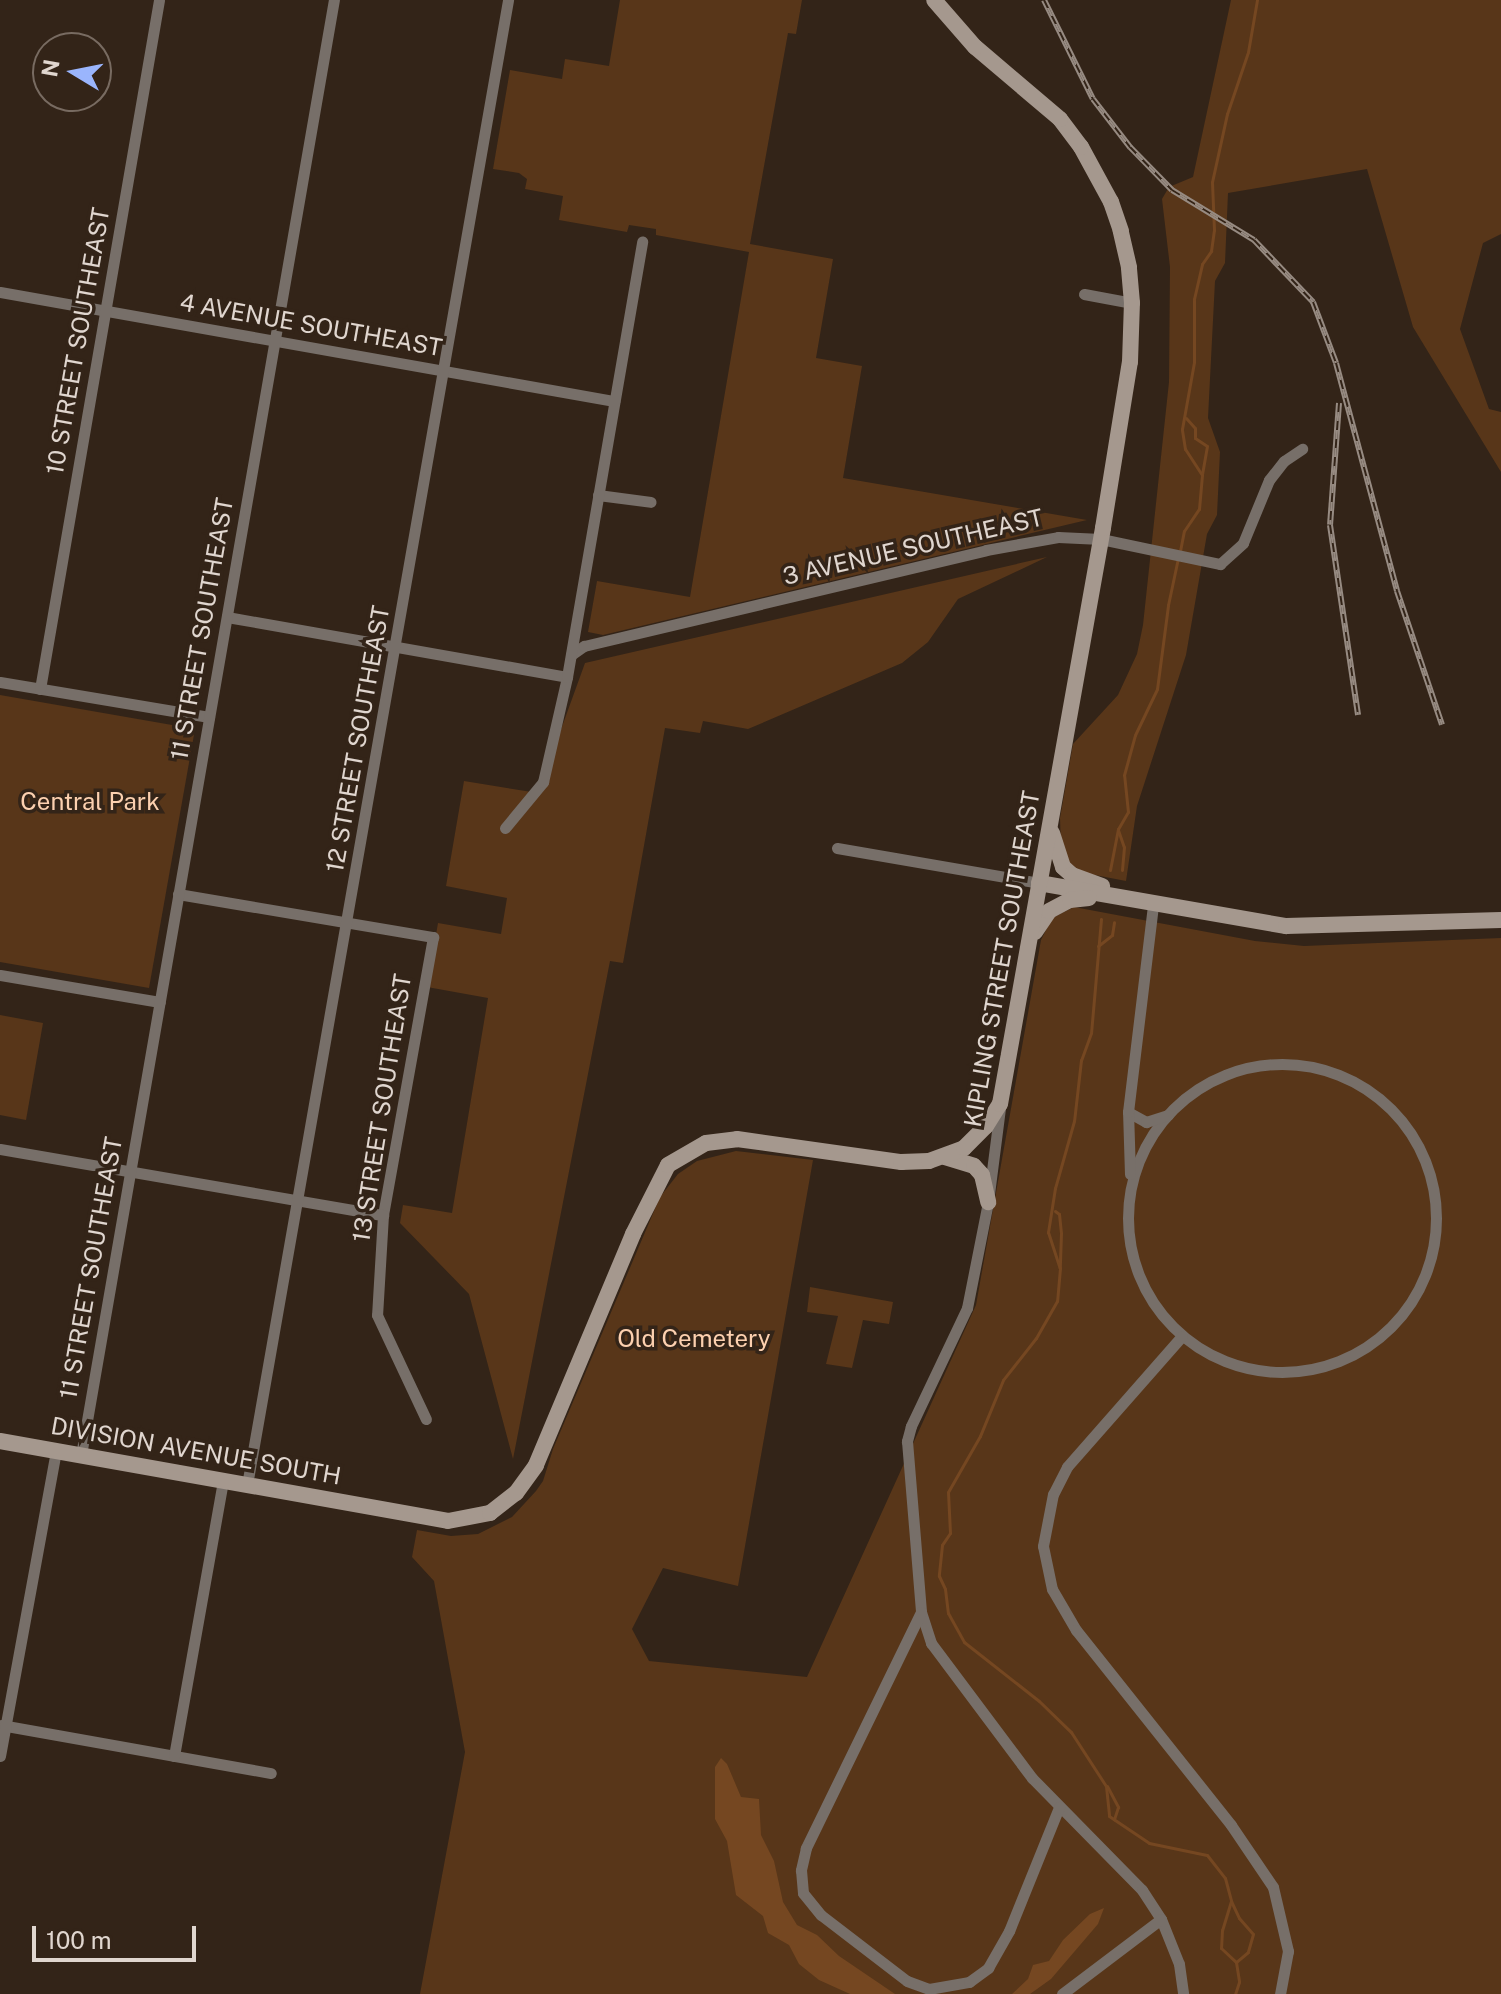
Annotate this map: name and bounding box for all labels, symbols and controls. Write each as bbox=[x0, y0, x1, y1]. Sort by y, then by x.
north arrow bbox=[32, 32, 112, 112]
text: N bbox=[36, 57, 65, 79]
street label: 10 STREET SOUTHEAST bbox=[40, 205, 116, 477]
street label: 4 AVENUE SOUTHEAST bbox=[178, 288, 444, 362]
street label: 11 STREET SOUTHEAST bbox=[165, 496, 239, 762]
street label: 3 AVENUE SOUTHEAST bbox=[780, 503, 1046, 591]
street label: 12 STREET SOUTHEAST bbox=[320, 603, 396, 875]
park label: Central Park bbox=[20, 788, 160, 816]
street label: KIPLING STREET SOUTHEAST bbox=[958, 789, 1046, 1129]
street label: 13 STREET SOUTHEAST bbox=[347, 972, 417, 1244]
street label: 11 STREET SOUTHEAST bbox=[54, 1135, 128, 1401]
park label: Old Cemetery bbox=[617, 1325, 771, 1353]
street label: DIVISION AVENUE SOUTH bbox=[49, 1411, 343, 1491]
scale bar bbox=[36, 1910, 200, 1960]
text: 100 m bbox=[46, 1926, 112, 1954]

